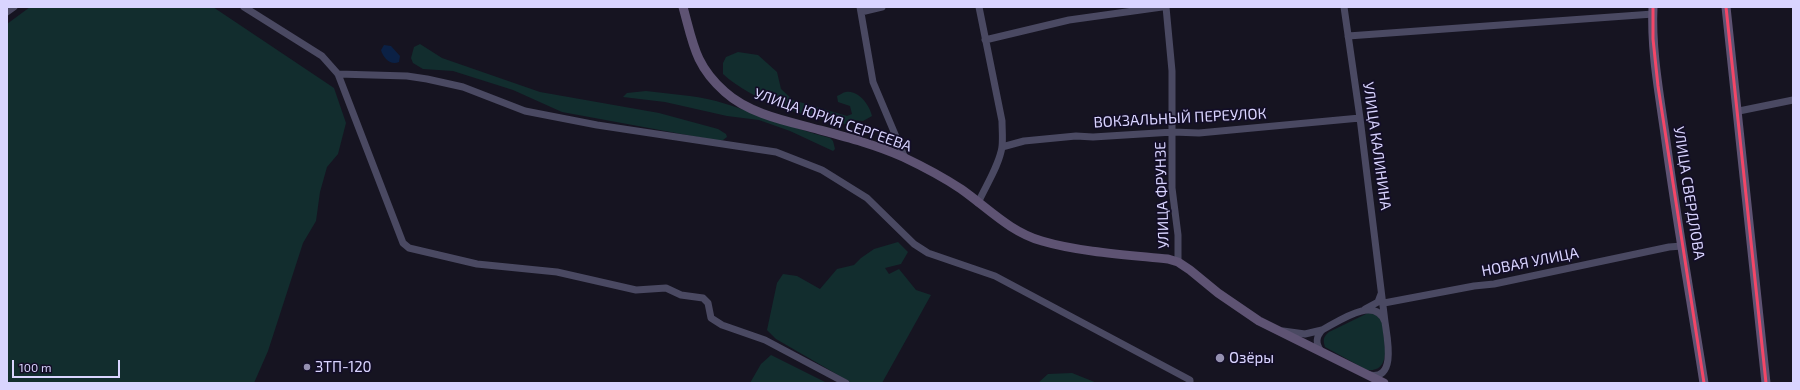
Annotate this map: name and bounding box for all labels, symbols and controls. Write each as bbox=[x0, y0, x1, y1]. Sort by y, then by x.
street label: УЛИЦА КАЛИНИНА bbox=[1359, 81, 1395, 211]
street label: УЛИЦА ЮРИЯ СЕРГЕЕВА bbox=[752, 85, 914, 155]
street label: ВОКЗАЛЬНЫЙ ПЕРЕУЛОК bbox=[1093, 104, 1267, 132]
street label: УЛИЦА СВЕРДЛОВА bbox=[1670, 125, 1708, 261]
street label: УЛИЦА ФРУНЗЕ bbox=[1151, 141, 1173, 249]
street label: НОВАЯ УЛИЦА bbox=[1480, 244, 1580, 280]
place label: Озёры bbox=[1229, 349, 1274, 367]
scale bar bbox=[14, 352, 122, 378]
marker: Озёры bbox=[1214, 352, 1226, 364]
place label: ЗТП-120 bbox=[315, 358, 372, 376]
text: 100 m bbox=[19, 360, 51, 374]
marker: ЗТП-120 bbox=[302, 362, 312, 372]

